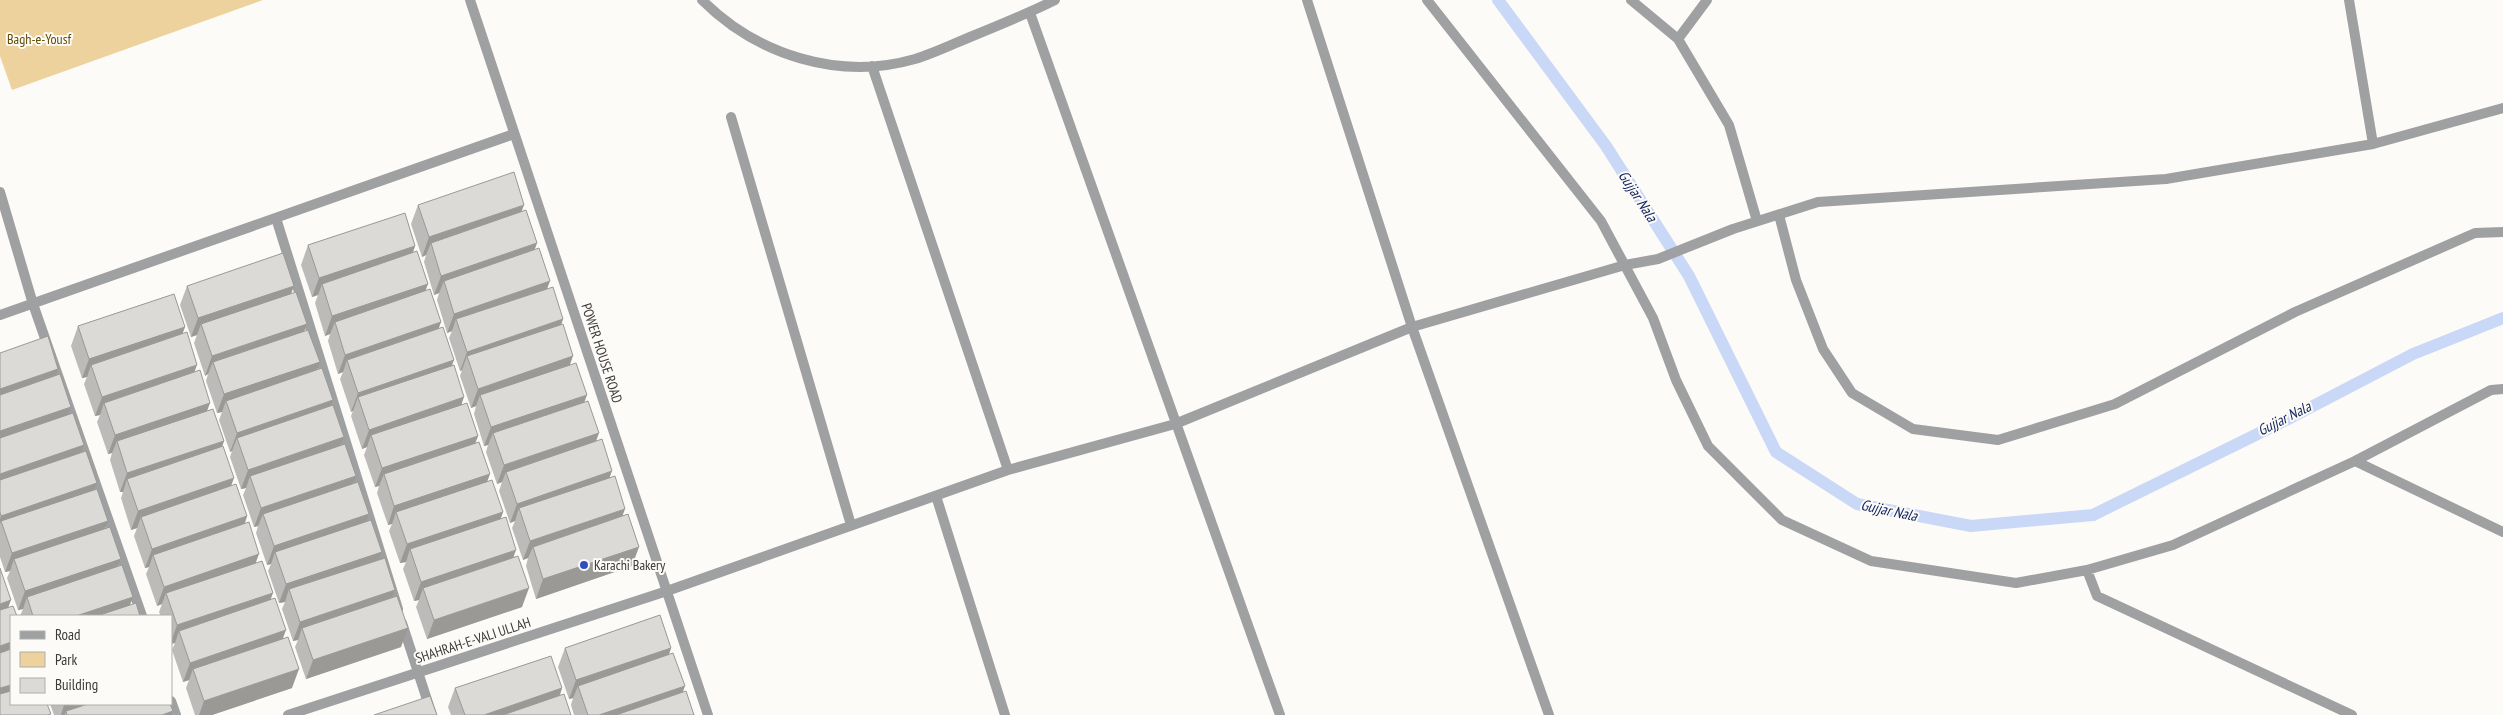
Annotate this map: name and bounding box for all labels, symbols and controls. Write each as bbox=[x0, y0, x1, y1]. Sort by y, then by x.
park label: Bagh-e-Yousf bbox=[7, 30, 71, 48]
water label: Gujjar Nala bbox=[1614, 167, 1662, 226]
street label: POWER HOUSE ROAD bbox=[577, 301, 627, 405]
water label: Gujjar Nala bbox=[2254, 396, 2315, 439]
water label: Gujjar Nala bbox=[1859, 495, 1920, 525]
place label: Karachi Bakery bbox=[594, 556, 666, 574]
marker: Karachi Bakery bbox=[578, 559, 590, 571]
street label: SHAHRAH-E-VALI ULLAH bbox=[413, 613, 533, 667]
legend bbox=[10, 615, 172, 705]
text: Road bbox=[55, 625, 81, 644]
text: Park bbox=[55, 650, 77, 669]
text: Building bbox=[55, 675, 98, 694]

